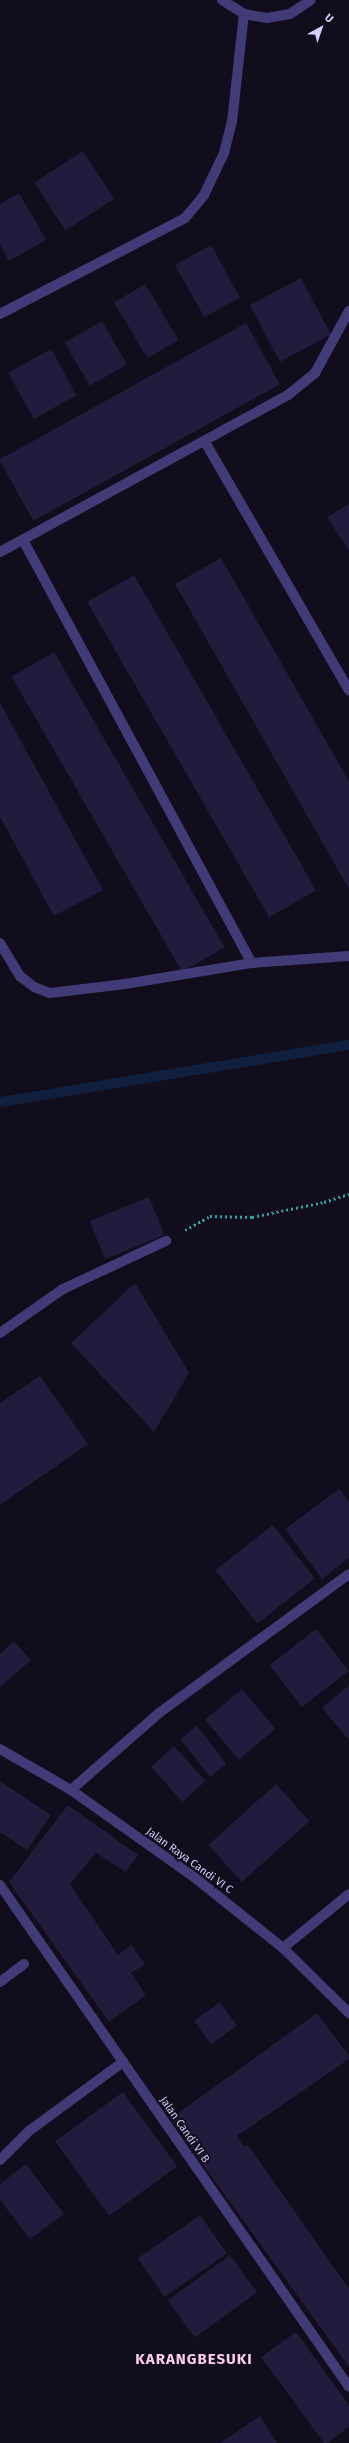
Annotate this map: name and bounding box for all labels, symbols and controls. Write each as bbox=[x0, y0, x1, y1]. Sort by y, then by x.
north arrow bbox=[301, 8, 341, 48]
text: U bbox=[322, 11, 336, 26]
street label: Jalan Raya Candi VI C bbox=[143, 1825, 235, 1897]
street label: Jalan Candi VI B bbox=[156, 2094, 212, 2166]
district label: KARANGBESUKI bbox=[135, 2351, 253, 2369]

